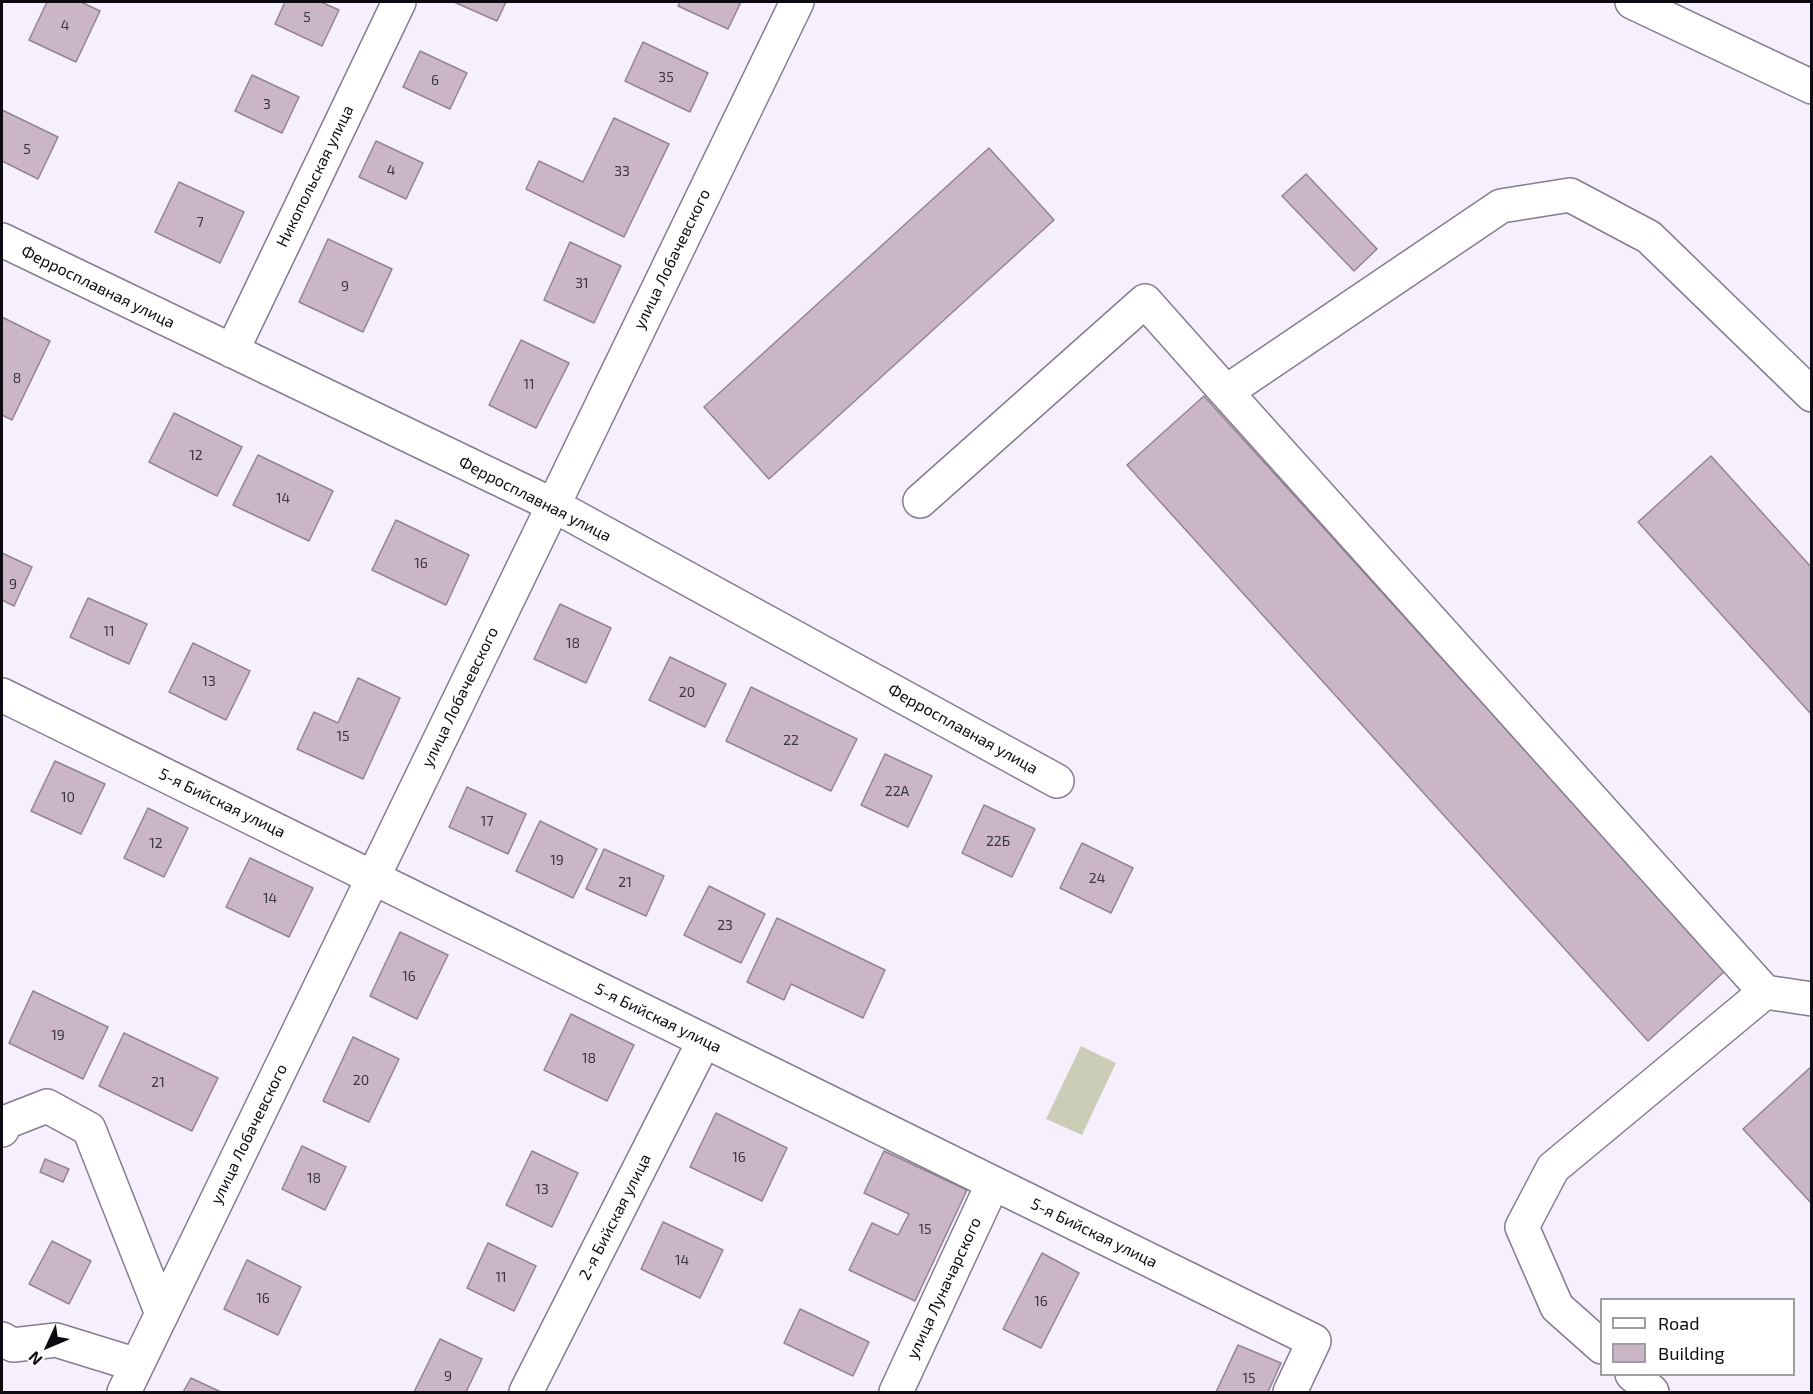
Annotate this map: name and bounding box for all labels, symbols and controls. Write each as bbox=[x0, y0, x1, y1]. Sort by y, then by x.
house number: 5 bbox=[303, 9, 311, 25]
house number: 4 bbox=[61, 17, 69, 33]
house number: 35 bbox=[658, 69, 674, 85]
house number: 6 bbox=[431, 72, 439, 88]
house number: 3 bbox=[263, 96, 271, 112]
street label: Никопольская улица bbox=[272, 102, 358, 250]
house number: 5 bbox=[23, 141, 31, 157]
house number: 4 bbox=[387, 162, 395, 178]
house number: 33 bbox=[614, 163, 630, 179]
street label: улица Лобачевского bbox=[630, 186, 714, 332]
house number: 7 bbox=[196, 214, 204, 230]
street label: Ферросплавная улица bbox=[18, 241, 178, 333]
house number: 31 bbox=[575, 275, 589, 291]
house number: 9 bbox=[341, 278, 349, 294]
house number: 8 bbox=[13, 370, 21, 386]
house number: 11 bbox=[523, 376, 535, 392]
house number: 12 bbox=[189, 447, 203, 463]
street label: Ферросплавная улица bbox=[456, 452, 614, 546]
house number: 14 bbox=[276, 490, 290, 506]
house number: 16 bbox=[414, 555, 428, 571]
house number: 9 bbox=[9, 576, 17, 592]
house number: 11 bbox=[103, 623, 115, 639]
street label: улица Лобачевского bbox=[418, 624, 502, 770]
house number: 18 bbox=[566, 635, 580, 651]
house number: 13 bbox=[202, 673, 216, 689]
street label: Ферросплавная улица bbox=[885, 680, 1041, 778]
house number: 20 bbox=[679, 684, 695, 700]
house number: 15 bbox=[336, 728, 350, 744]
house number: 22 bbox=[783, 732, 799, 748]
street label: 5-я Бийская улица bbox=[156, 764, 288, 842]
house number: 22А bbox=[885, 783, 909, 799]
house number: 10 bbox=[61, 789, 75, 805]
house number: 17 bbox=[481, 813, 493, 829]
house number: 22Б bbox=[986, 833, 1010, 849]
house number: 12 bbox=[149, 835, 163, 851]
house number: 19 bbox=[550, 852, 564, 868]
house number: 24 bbox=[1089, 870, 1105, 886]
house number: 21 bbox=[618, 874, 632, 890]
house number: 14 bbox=[263, 890, 277, 906]
house number: 23 bbox=[717, 917, 733, 933]
house number: 16 bbox=[402, 968, 416, 984]
street label: 5-я Бийская улица bbox=[592, 979, 724, 1057]
house number: 19 bbox=[51, 1027, 65, 1043]
house number: 18 bbox=[582, 1050, 596, 1066]
street label: улица Лобачевского bbox=[207, 1061, 291, 1207]
house number: 20 bbox=[353, 1072, 369, 1088]
house number: 21 bbox=[151, 1074, 165, 1090]
house number: 16 bbox=[732, 1149, 746, 1165]
street label: 2-я Бийская улица bbox=[575, 1151, 655, 1283]
house number: 18 bbox=[307, 1170, 321, 1186]
house number: 13 bbox=[535, 1181, 549, 1197]
street label: 5-я Бийская улица bbox=[1028, 1194, 1160, 1272]
street label: улица Луначарского bbox=[903, 1214, 985, 1362]
house number: 15 bbox=[918, 1221, 932, 1237]
house number: 14 bbox=[675, 1252, 689, 1268]
house number: 11 bbox=[495, 1269, 507, 1285]
house number: 16 bbox=[256, 1290, 270, 1306]
house number: 16 bbox=[1034, 1293, 1048, 1309]
legend bbox=[1600, 1298, 1795, 1376]
text: Road bbox=[1658, 1312, 1699, 1334]
north arrow bbox=[18, 1316, 78, 1376]
text: Building bbox=[1658, 1342, 1725, 1364]
text: N bbox=[24, 1348, 46, 1370]
house number: 9 bbox=[444, 1368, 452, 1384]
house number: 15 bbox=[1242, 1370, 1256, 1386]

